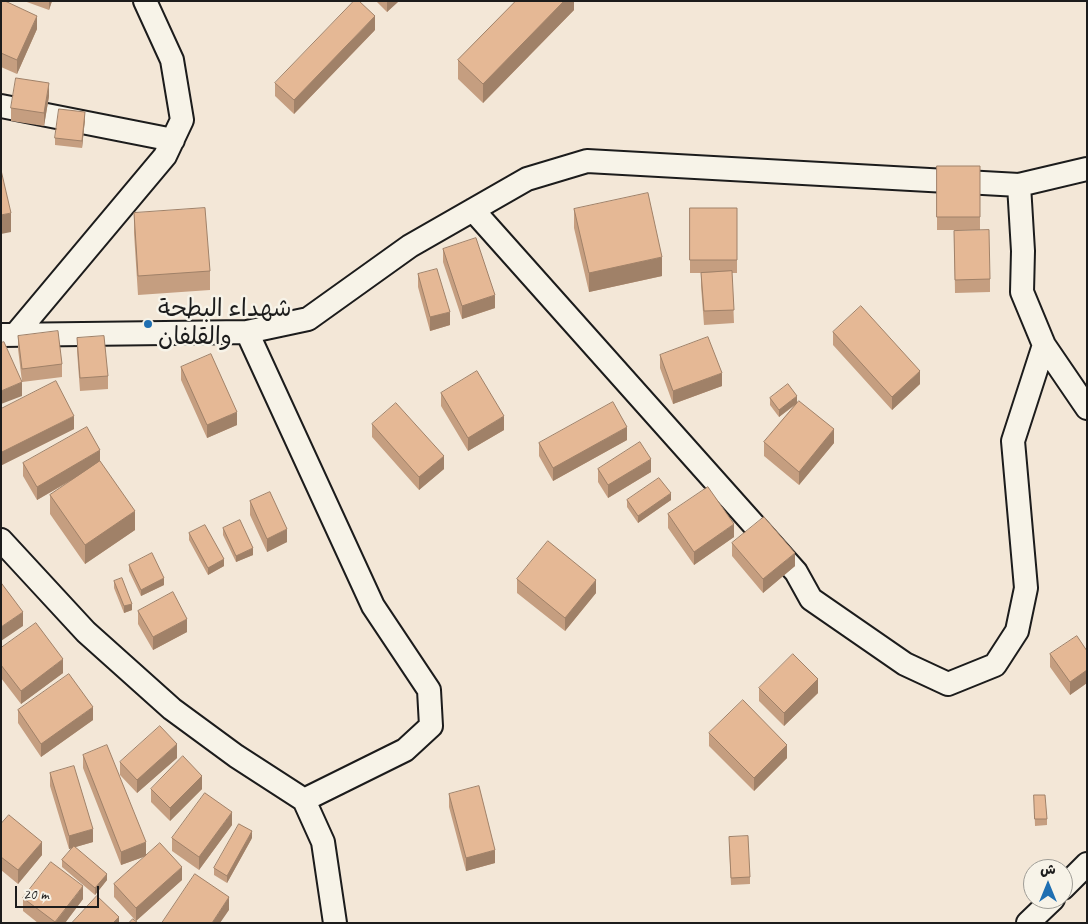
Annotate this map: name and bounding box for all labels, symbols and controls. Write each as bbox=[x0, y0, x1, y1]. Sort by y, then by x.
place label: شهداء البطحة والقلفان bbox=[158, 296, 292, 352]
marker: شهداء البطحة والقلفان bbox=[142, 318, 154, 330]
north arrow bbox=[1023, 859, 1073, 909]
text: ش bbox=[1040, 861, 1056, 878]
scale bar bbox=[18, 876, 101, 908]
text: 20 m bbox=[23, 885, 49, 904]

